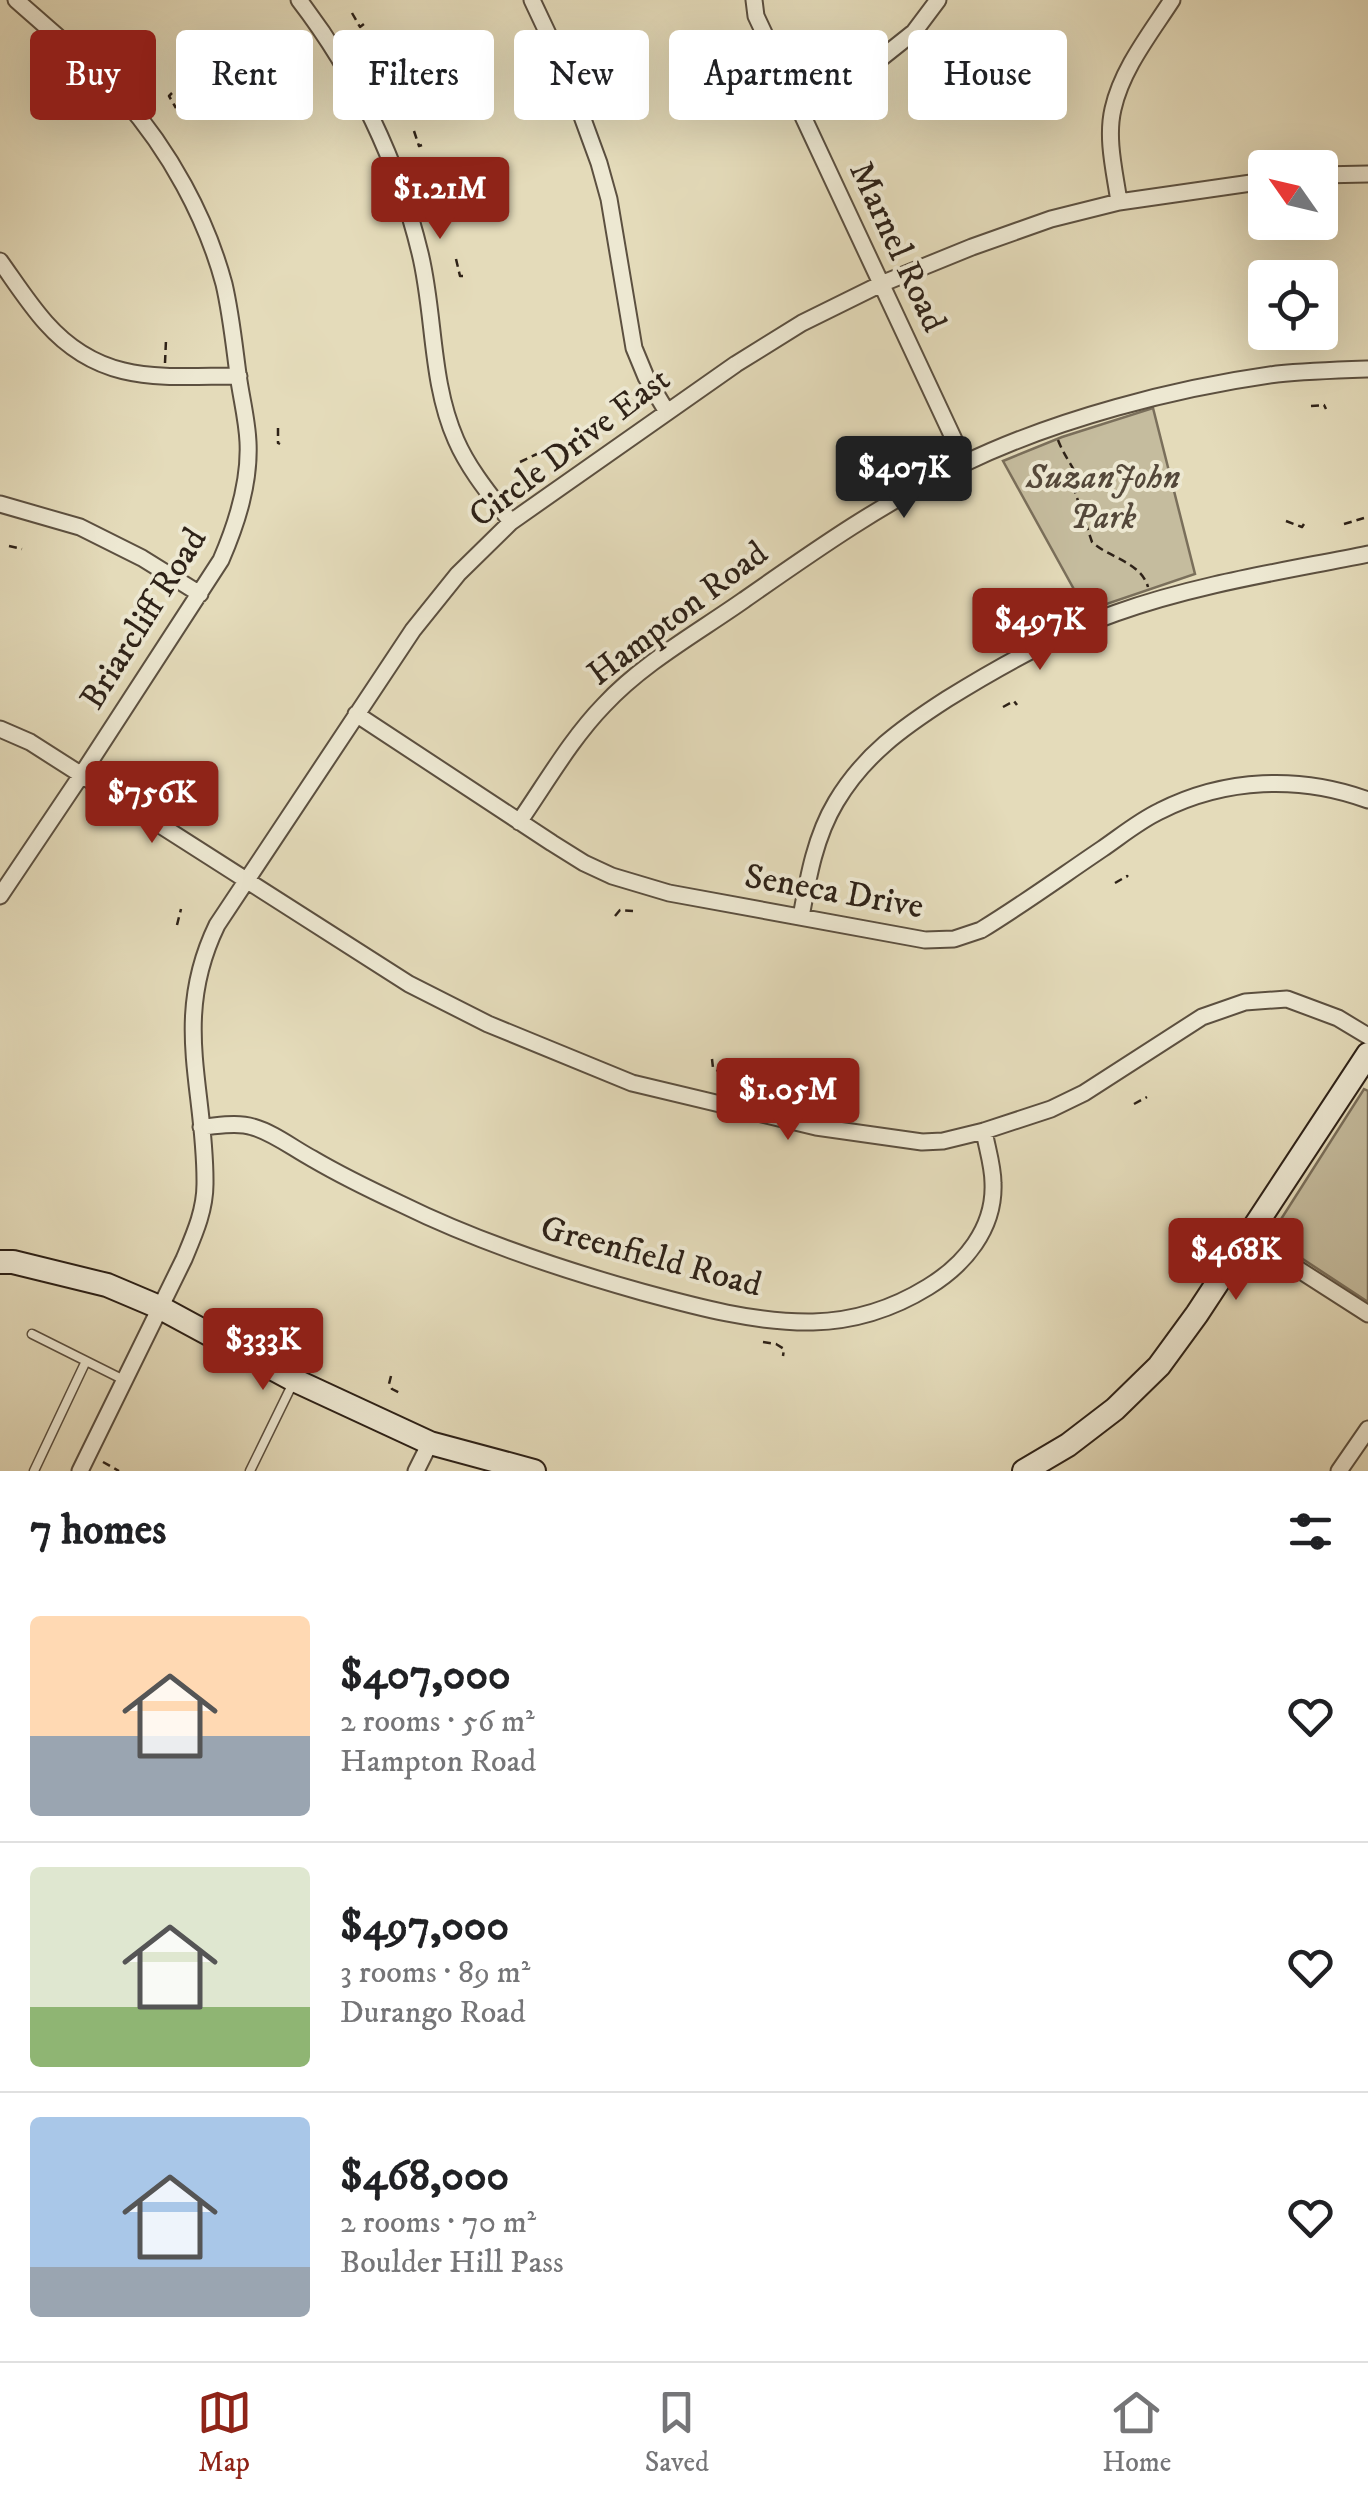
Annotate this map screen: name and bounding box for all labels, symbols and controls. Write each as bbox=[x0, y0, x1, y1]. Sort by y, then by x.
chip: Buy bbox=[30, 30, 156, 120]
chip: Rent bbox=[176, 30, 313, 120]
chip: Filters bbox=[333, 30, 494, 120]
chip: New bbox=[514, 30, 649, 120]
chip: Apartment bbox=[669, 30, 888, 120]
chip: House bbox=[908, 30, 1067, 120]
north arrow bbox=[1248, 150, 1338, 240]
map controls bbox=[1248, 150, 1338, 350]
street label: Marnel Road bbox=[838, 155, 956, 340]
pin: $1.21M bbox=[359, 157, 521, 242]
text: $1.21M bbox=[393, 169, 487, 209]
button: locate bbox=[1248, 260, 1338, 350]
street label: Circle Drive East bbox=[461, 358, 679, 538]
pin: $407K bbox=[834, 436, 974, 521]
text: $407K bbox=[858, 448, 950, 488]
park label: SuzanJohn Park bbox=[1025, 456, 1181, 540]
street label: Briarcliff Road bbox=[71, 520, 217, 718]
street label: Hampton Road bbox=[579, 532, 777, 696]
pin: $497K bbox=[970, 588, 1110, 673]
text: $497K bbox=[994, 600, 1086, 640]
pin: $756K bbox=[82, 761, 222, 846]
text: $756K bbox=[107, 773, 197, 813]
street label: Seneca Drive bbox=[741, 855, 927, 929]
pin: $1.05M bbox=[707, 1058, 869, 1143]
text: $1.05M bbox=[738, 1070, 838, 1110]
street label: Greenfield Road bbox=[536, 1206, 767, 1308]
pin: $468K bbox=[1166, 1218, 1306, 1303]
text: $468K bbox=[1190, 1230, 1282, 1270]
pin: $333K bbox=[193, 1308, 333, 1393]
text: $333K bbox=[225, 1320, 301, 1360]
icon: filters bbox=[1283, 1504, 1338, 1559]
text: 7 homes bbox=[30, 1505, 166, 1557]
text: $407,000 bbox=[340, 1650, 511, 1702]
icon: home bbox=[110, 1656, 230, 1776]
icon: heart bbox=[1283, 1689, 1338, 1744]
text: 2 rooms · 56 m² bbox=[340, 1702, 535, 1742]
text: Hampton Road bbox=[340, 1742, 536, 1782]
text: $497,000 bbox=[340, 1901, 509, 1953]
icon: home bbox=[110, 1907, 230, 2027]
icon: heart bbox=[1283, 1940, 1338, 1995]
text: 3 rooms · 89 m² bbox=[340, 1953, 530, 1993]
text: Durango Road bbox=[340, 1993, 526, 2033]
text: $468,000 bbox=[340, 2151, 509, 2203]
icon: home bbox=[110, 2157, 230, 2277]
icon: heart bbox=[1283, 2190, 1338, 2245]
text: 2 rooms · 70 m² bbox=[340, 2203, 536, 2243]
text: Boulder Hill Pass bbox=[340, 2243, 564, 2283]
tab: Map bbox=[197, 2385, 252, 2480]
tab: Saved bbox=[645, 2385, 709, 2480]
tab: Home bbox=[1102, 2385, 1171, 2480]

